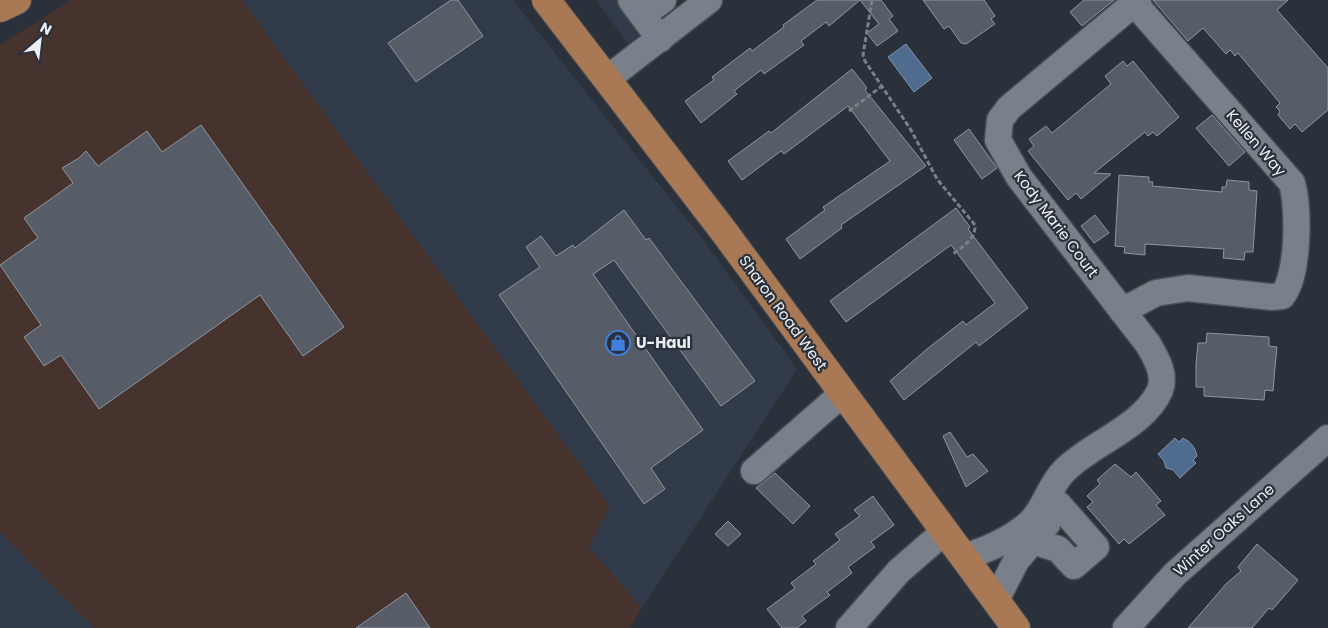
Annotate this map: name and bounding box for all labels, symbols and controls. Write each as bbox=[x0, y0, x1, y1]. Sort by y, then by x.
north arrow bbox=[15, 15, 65, 65]
text: N bbox=[37, 17, 55, 40]
street label: Kellen Way bbox=[1222, 105, 1291, 181]
street label: Kody Marie Court bbox=[1009, 166, 1103, 281]
street label: Sharon Road West bbox=[734, 251, 832, 375]
shop icon: U-Haul bbox=[605, 330, 631, 356]
place label: U-Haul bbox=[636, 332, 691, 353]
street label: Winter Oaks Lane bbox=[1169, 479, 1279, 581]

